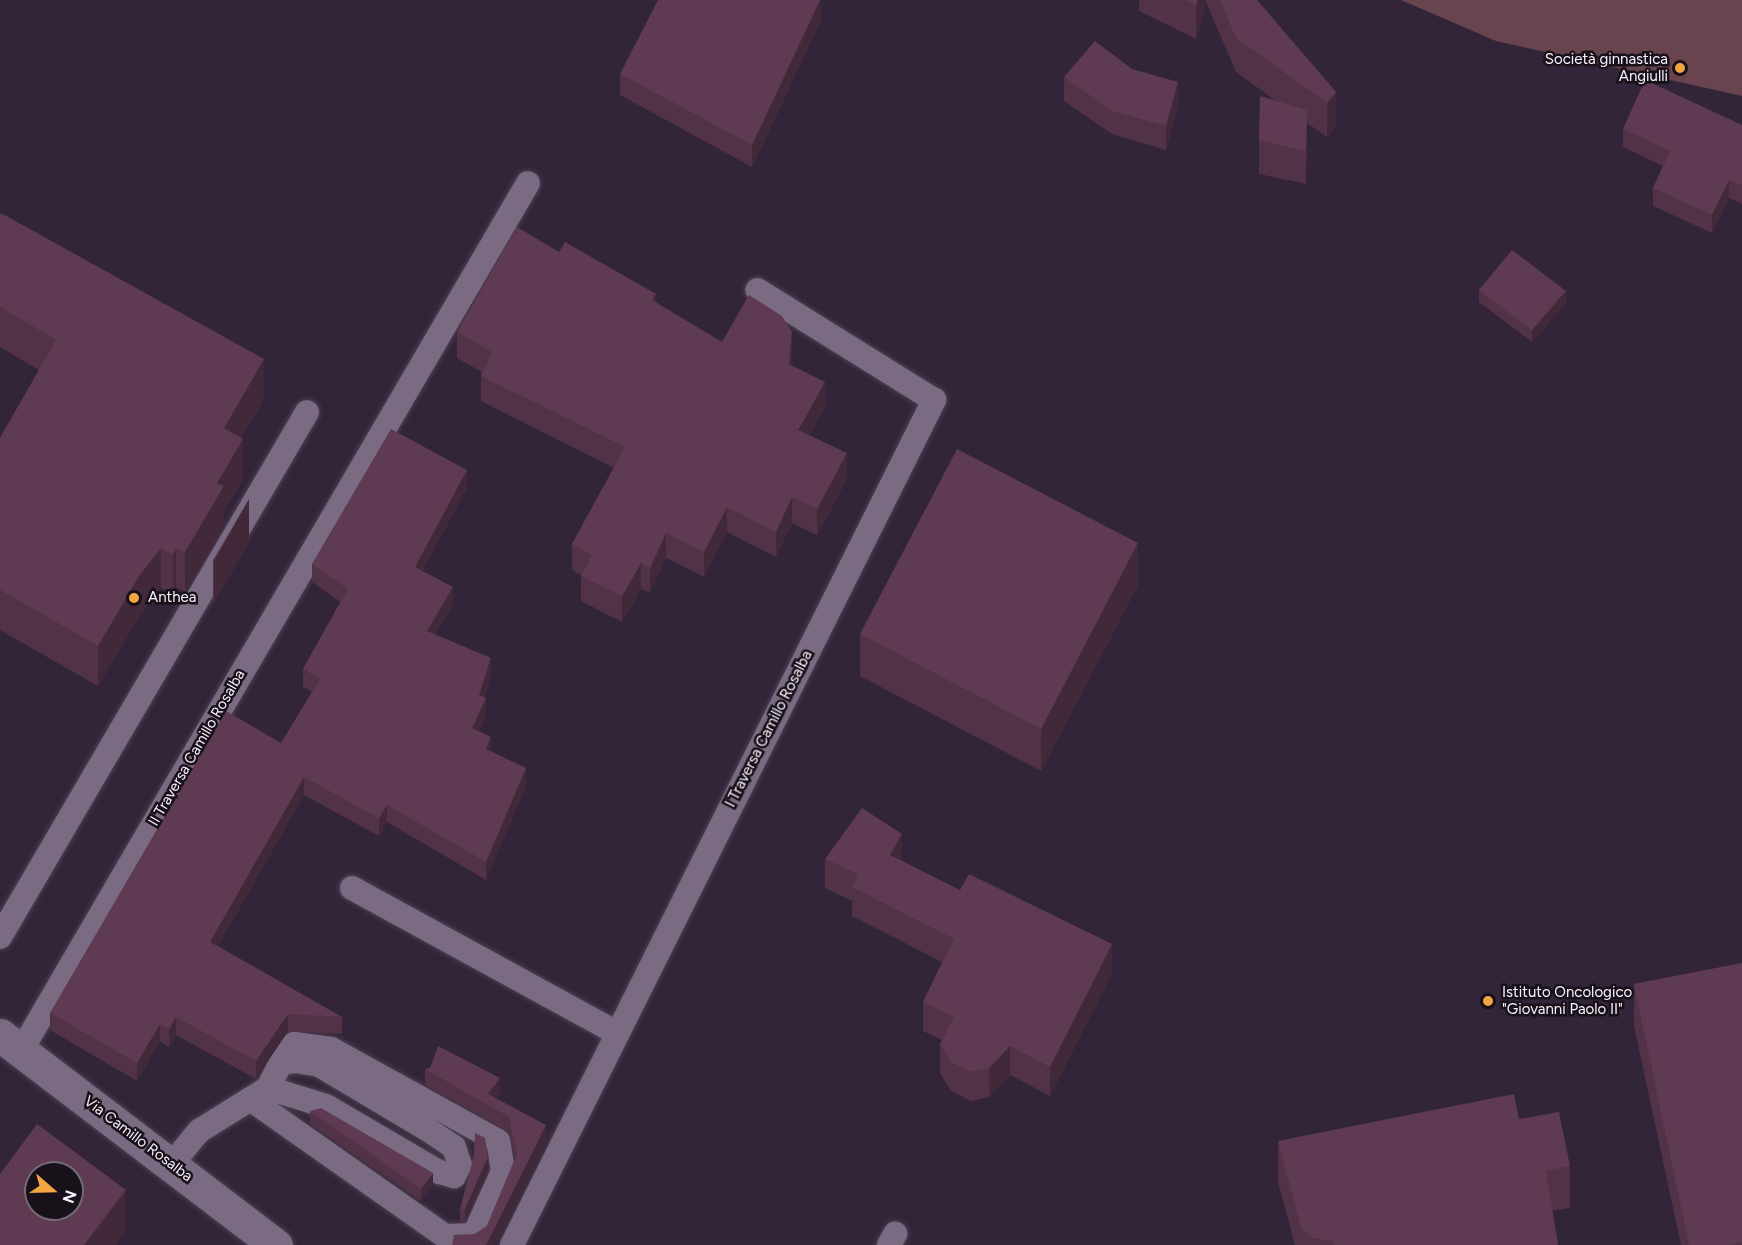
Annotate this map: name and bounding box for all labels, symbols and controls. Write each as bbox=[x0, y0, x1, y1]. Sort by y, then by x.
place label: Società ginnastica Angiulli bbox=[1545, 50, 1668, 85]
marker: Società ginnastica Angiulli bbox=[1673, 61, 1687, 75]
marker: Anthea bbox=[125, 589, 143, 607]
place label: Anthea bbox=[148, 589, 196, 607]
street label: I Traversa Camillo Rosalba bbox=[722, 648, 816, 810]
street label: II Traversa Camillo Rosalba bbox=[145, 667, 249, 829]
place label: Istituto Oncologico "Giovanni Paolo II" bbox=[1502, 983, 1632, 1018]
marker: Istituto Oncologico "Giovanni Paolo II" bbox=[1479, 992, 1497, 1010]
street label: Via Camillo Rosalba bbox=[80, 1092, 196, 1186]
north arrow bbox=[24, 1161, 84, 1221]
text: N bbox=[58, 1188, 81, 1206]

